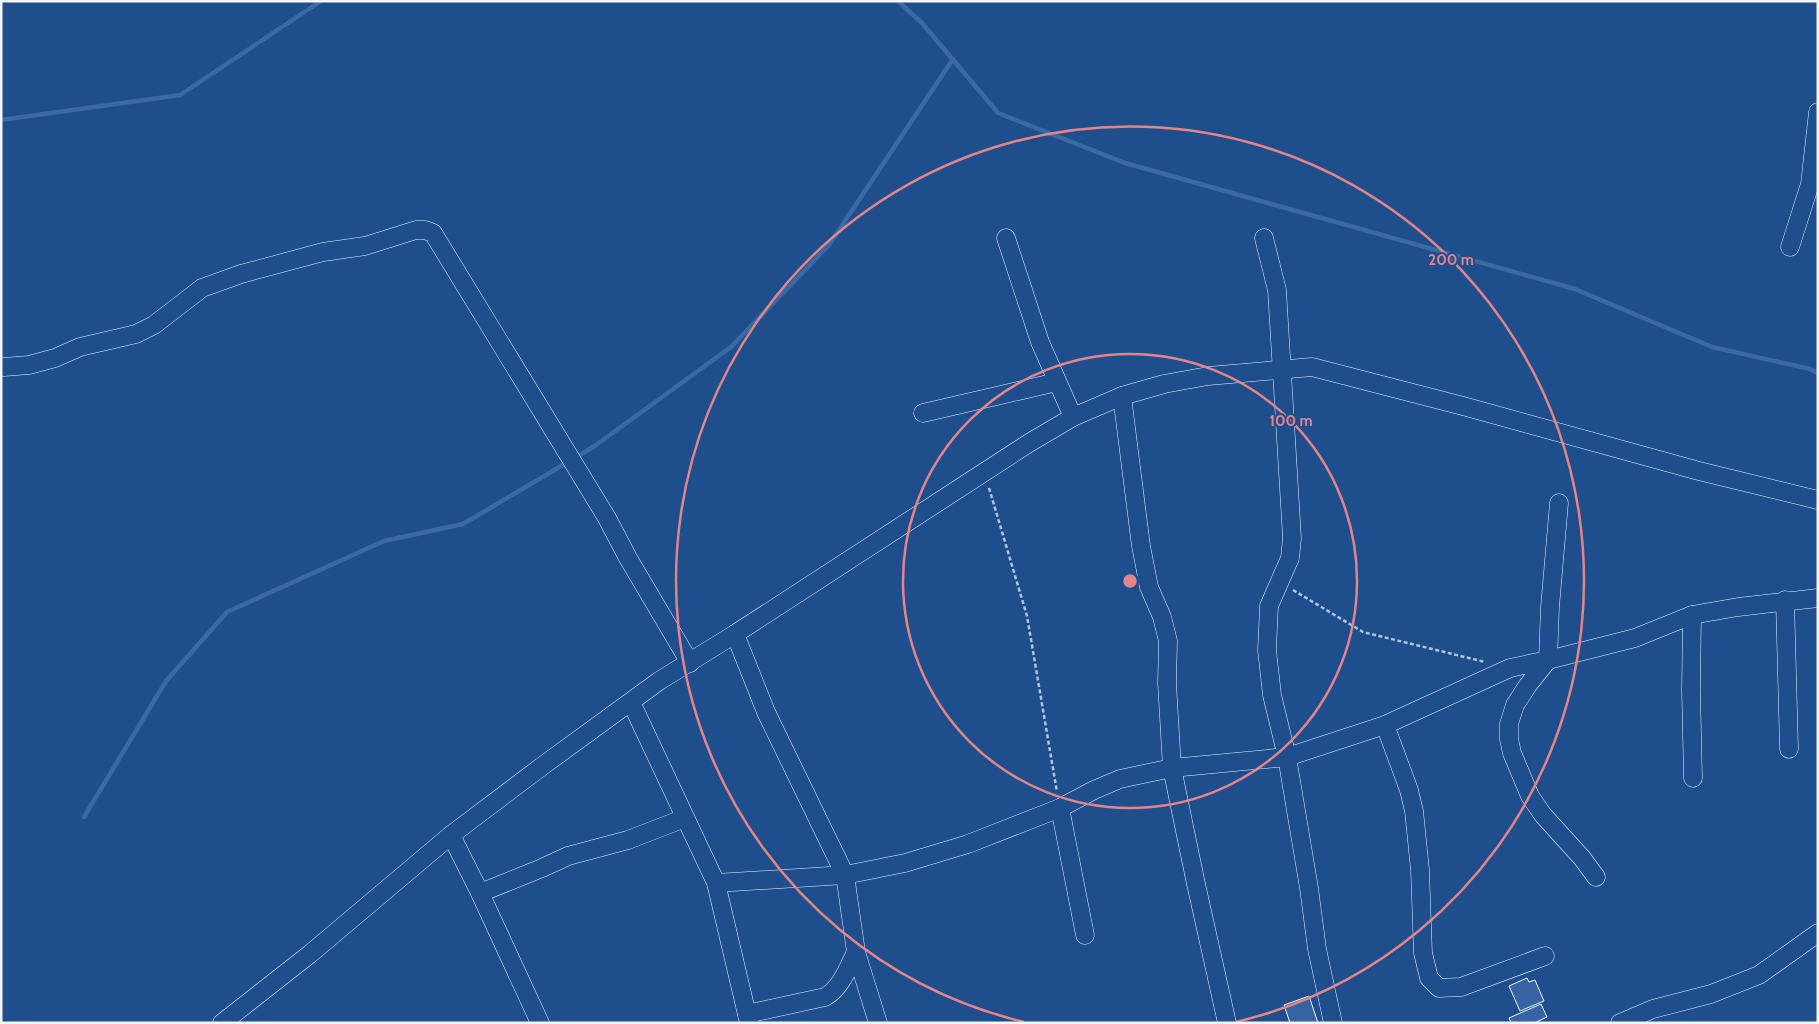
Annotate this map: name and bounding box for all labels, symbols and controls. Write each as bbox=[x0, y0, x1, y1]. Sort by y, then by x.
text: 200 m bbox=[1428, 251, 1474, 269]
text: 100 m bbox=[1269, 412, 1313, 430]
centre of rings bbox=[1121, 572, 1139, 590]

